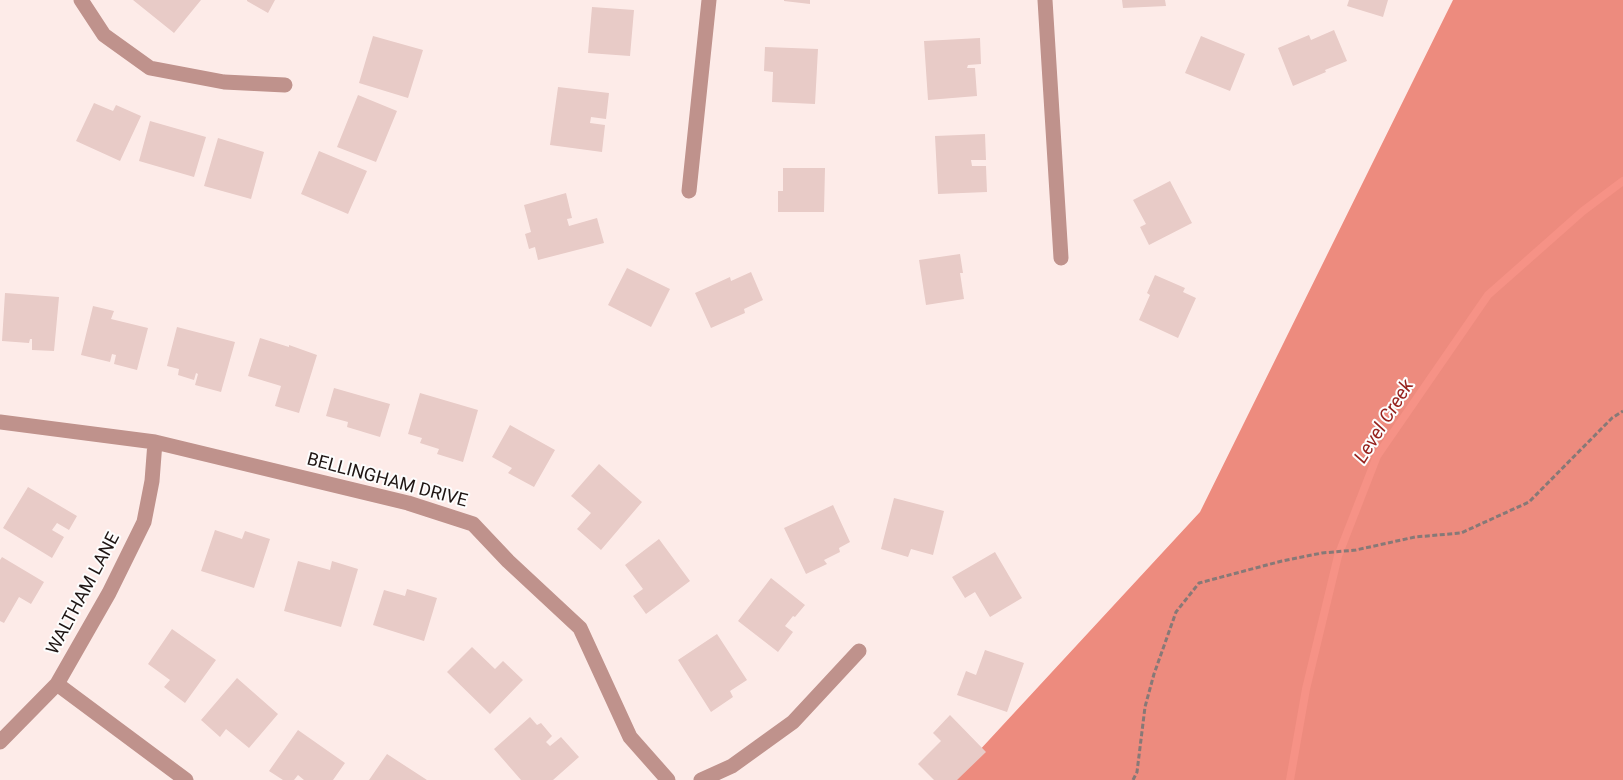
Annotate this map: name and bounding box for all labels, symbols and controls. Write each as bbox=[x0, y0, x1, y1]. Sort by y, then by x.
water label: Level Creek bbox=[1350, 376, 1420, 468]
street label: BELLINGHAM DRIVE bbox=[304, 449, 470, 513]
street label: WALTHAM LANE bbox=[43, 529, 125, 659]

